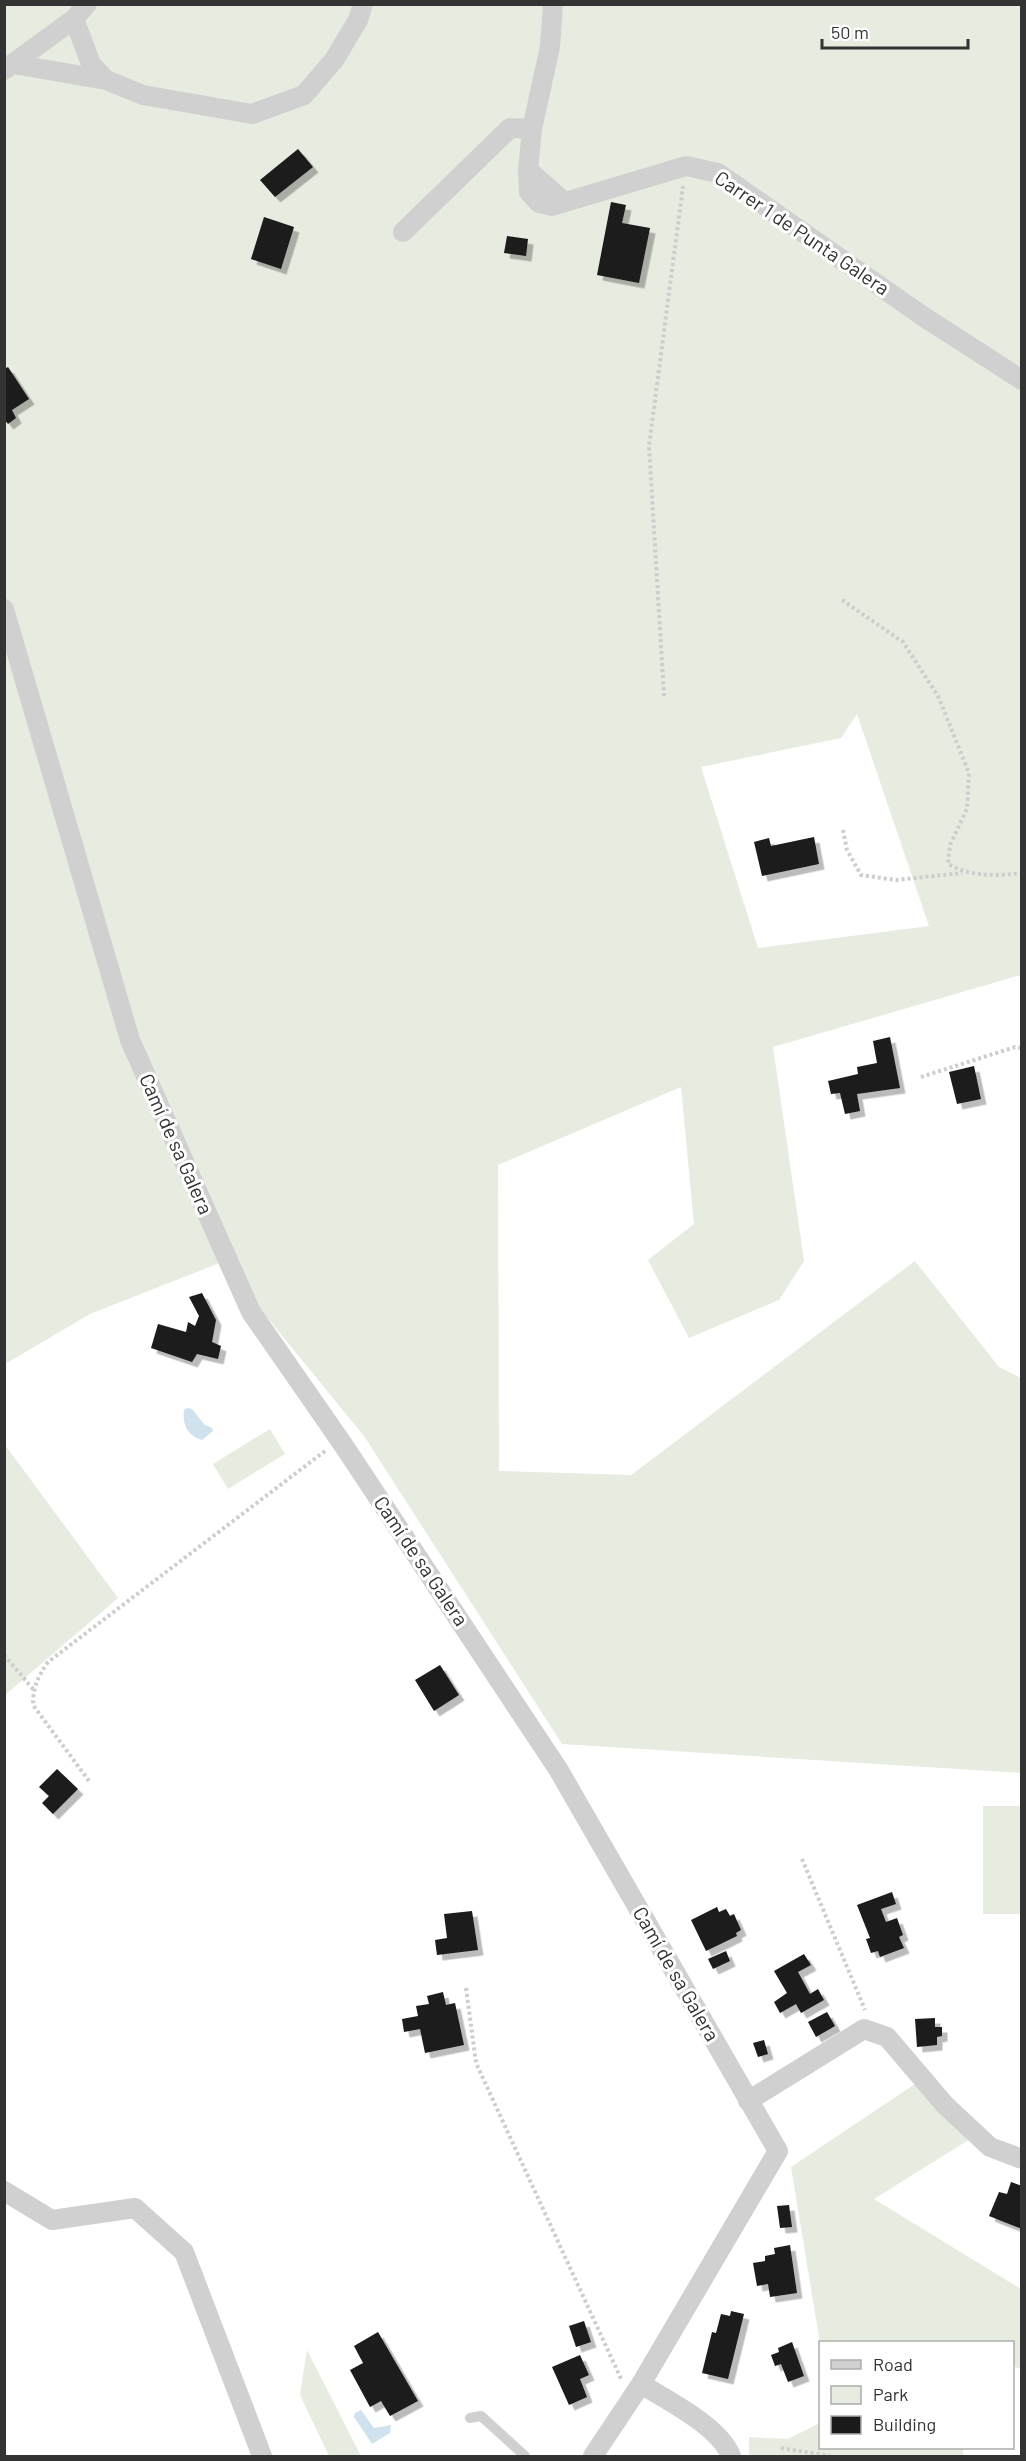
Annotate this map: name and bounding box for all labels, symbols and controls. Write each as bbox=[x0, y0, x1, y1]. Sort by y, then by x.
scale bar bbox=[822, 12, 968, 50]
text: 50 m bbox=[831, 21, 869, 43]
street label: Carrer 1 de Punta Galera bbox=[711, 165, 894, 299]
street label: Camí de sa Galera bbox=[135, 1070, 219, 1218]
street label: Camí de sa Galera bbox=[370, 1491, 474, 1630]
street label: Camí de sa Galera bbox=[629, 1902, 725, 2045]
legend bbox=[819, 2341, 1014, 2449]
text: Road bbox=[873, 2353, 913, 2375]
text: Park bbox=[873, 2383, 908, 2405]
text: Building bbox=[873, 2413, 936, 2435]

